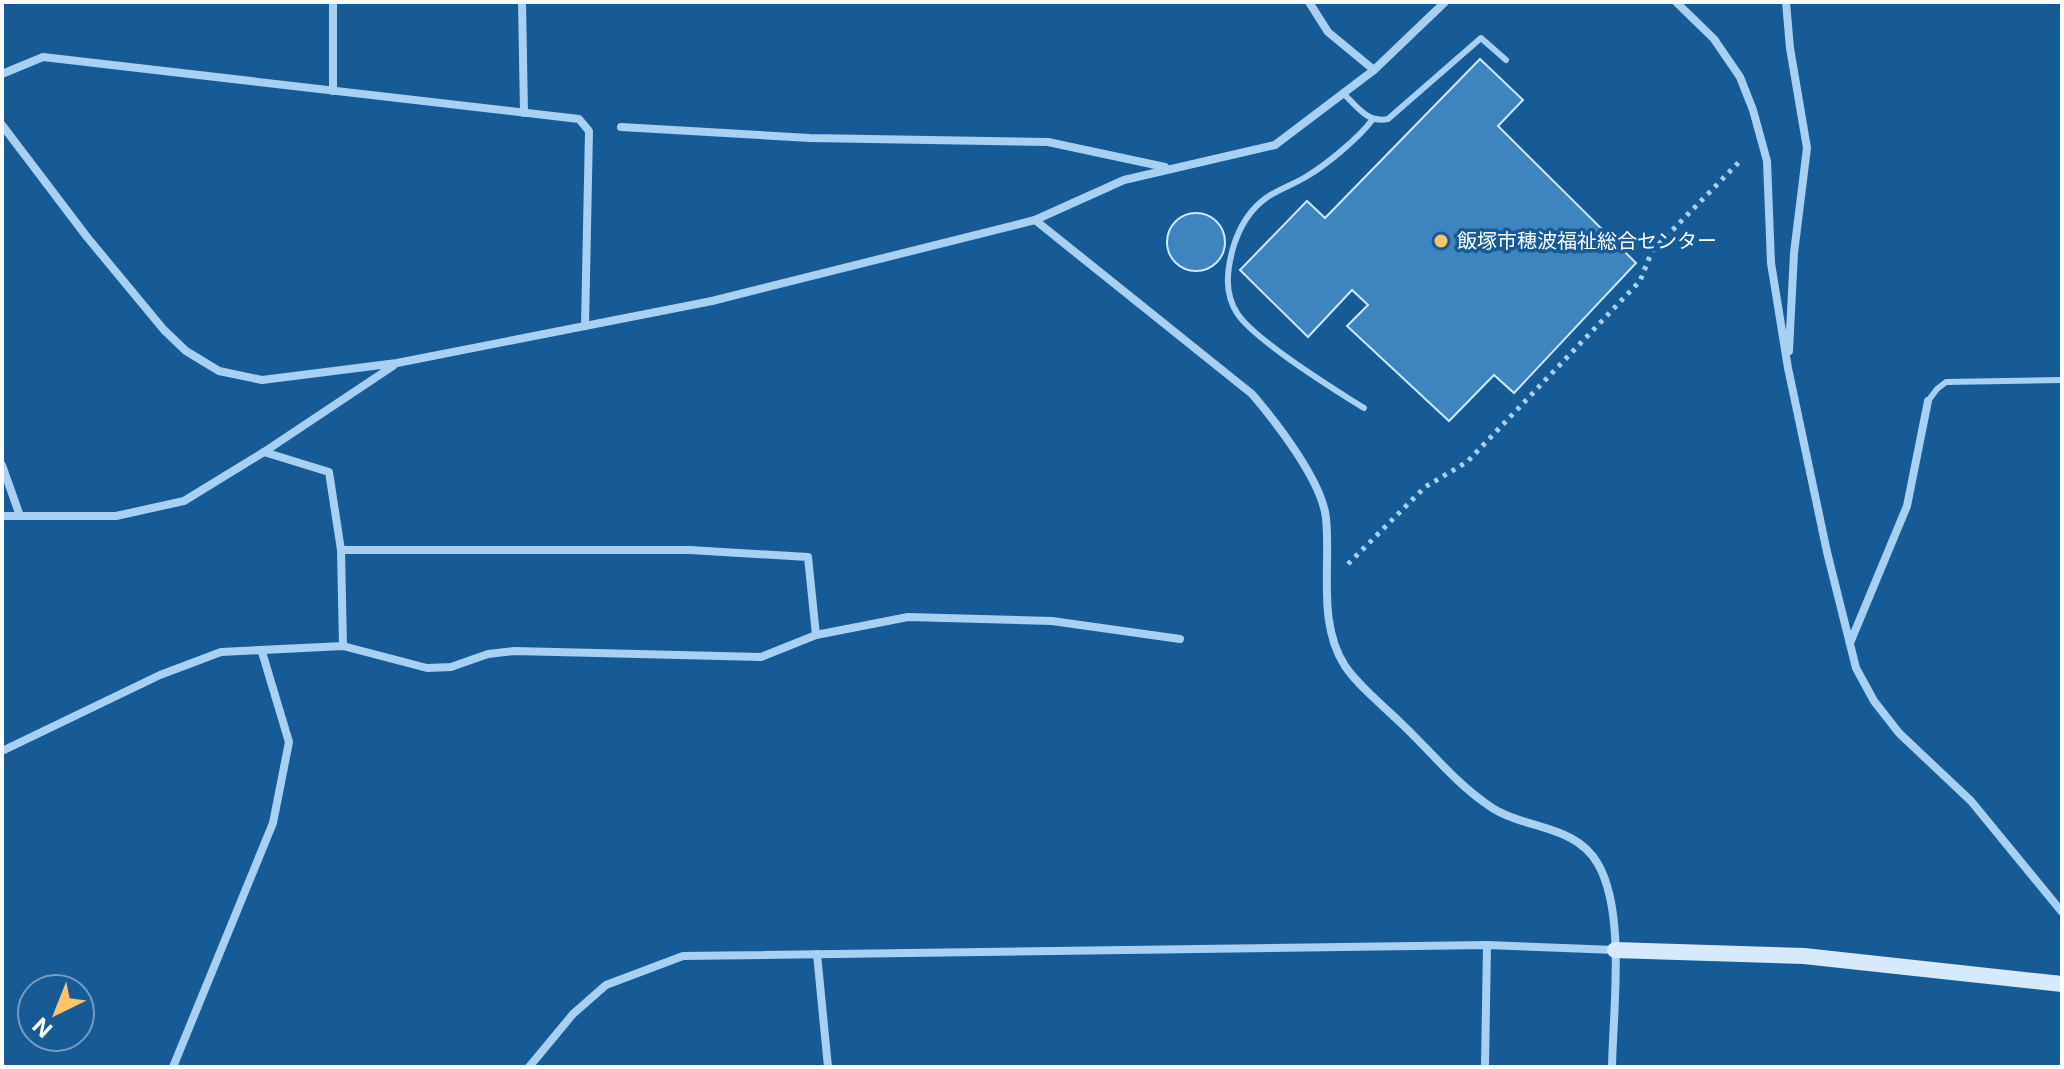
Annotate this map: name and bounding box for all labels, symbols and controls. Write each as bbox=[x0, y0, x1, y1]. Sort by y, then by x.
place label: 飯塚市穂波福祉総合センター bbox=[1457, 229, 1717, 253]
marker: 飯塚市穂波福祉総合センター bbox=[1432, 232, 1450, 250]
north arrow bbox=[16, 973, 96, 1053]
text: N bbox=[27, 1012, 57, 1043]

